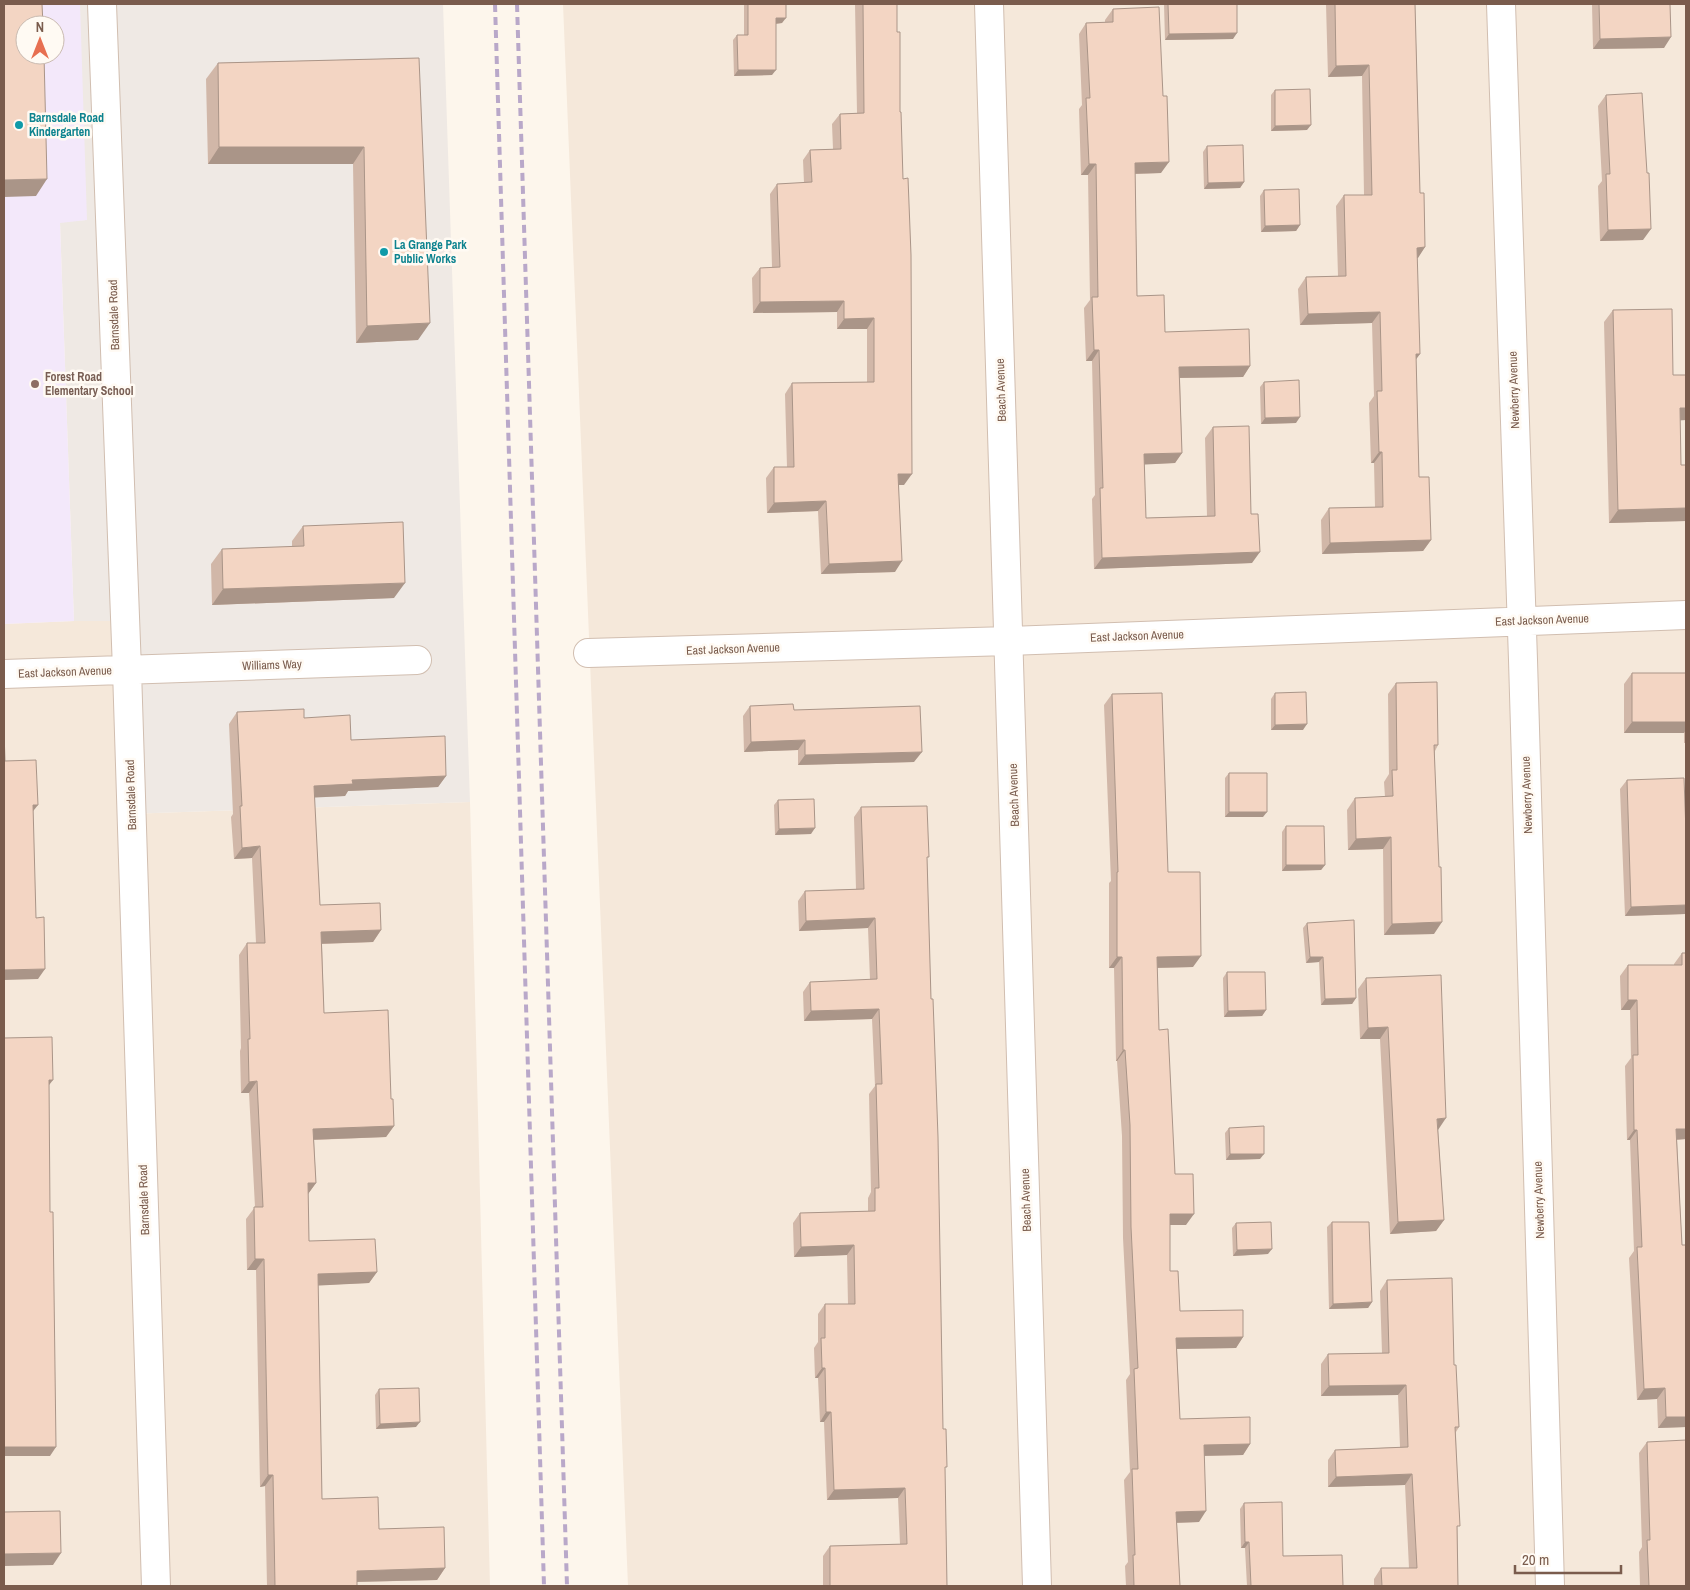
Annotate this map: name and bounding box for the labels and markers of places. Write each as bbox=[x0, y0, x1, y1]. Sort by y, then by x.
place label: Barnsdale Road Kindergarten bbox=[29, 110, 104, 140]
marker: Barnsdale Road Kindergarten bbox=[13, 119, 25, 131]
place label: La Grange Park Public Works bbox=[394, 237, 467, 267]
marker: La Grange Park Public Works bbox=[378, 246, 390, 258]
place label: Forest Road Elementary School bbox=[45, 369, 134, 399]
marker: Forest Road Elementary School bbox=[29, 378, 41, 390]

